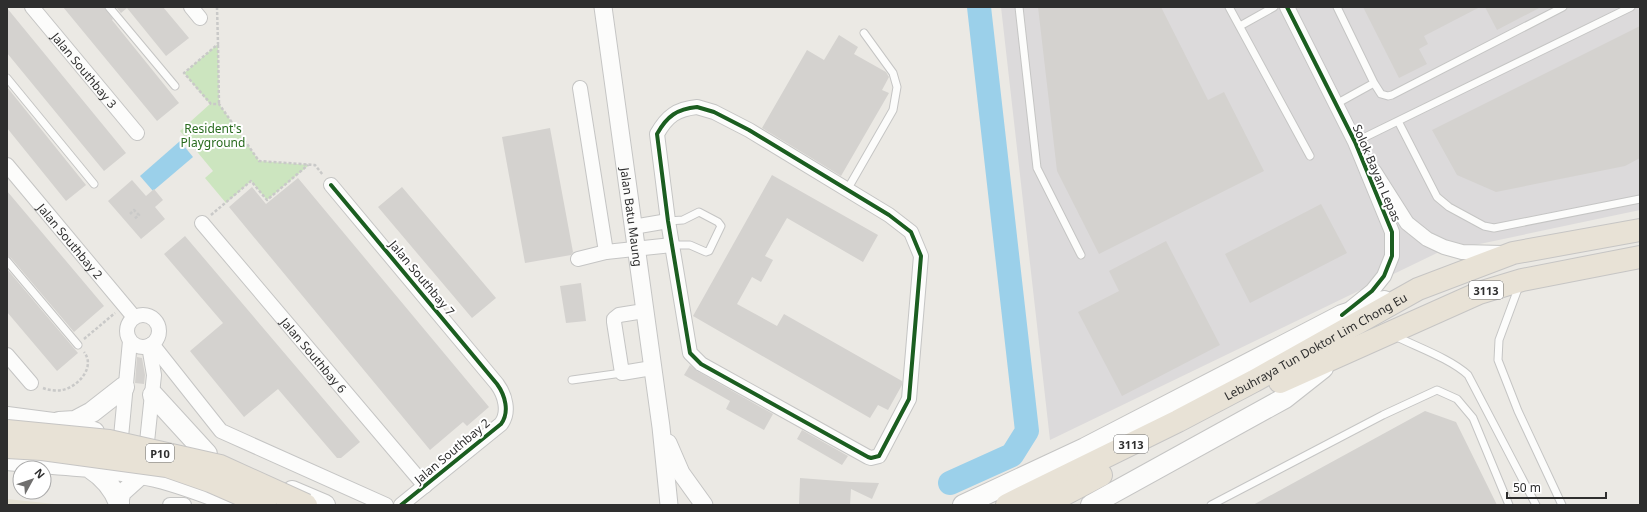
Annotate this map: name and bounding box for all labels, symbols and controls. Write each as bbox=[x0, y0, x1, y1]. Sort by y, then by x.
street label: Jalan Southbay 3 bbox=[47, 28, 121, 112]
park label: Resident's Playground bbox=[181, 120, 245, 151]
street label: Solok Bayan Lepas bbox=[1349, 122, 1405, 225]
street label: Jalan Batu Maung bbox=[617, 165, 647, 268]
street label: Jalan Southbay 2 bbox=[33, 199, 107, 282]
street label: Jalan Southbay 7 bbox=[385, 236, 459, 319]
road number: 3113 bbox=[1469, 281, 1503, 299]
street label: Lebuhraya Tun Doktor Lim Chong Eu bbox=[1221, 288, 1410, 404]
street label: Jalan Southbay 6 bbox=[276, 313, 351, 396]
street label: Jalan Southbay 2 bbox=[410, 414, 493, 488]
road number: 3113 bbox=[1114, 435, 1148, 453]
road number: P10 bbox=[146, 444, 174, 462]
north arrow bbox=[12, 460, 52, 500]
text: N bbox=[31, 465, 49, 482]
scale bar bbox=[1507, 474, 1606, 500]
text: 50 m bbox=[1513, 479, 1541, 496]

